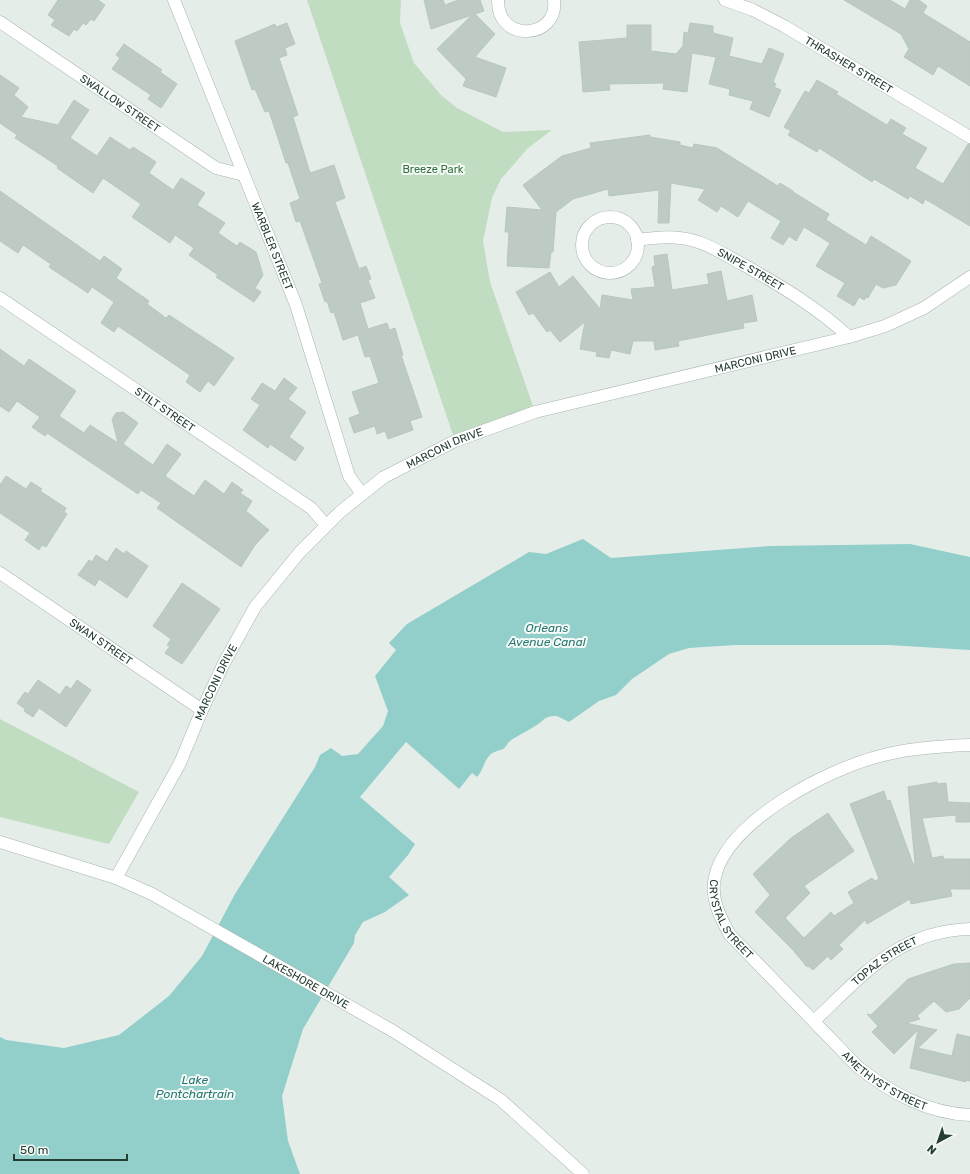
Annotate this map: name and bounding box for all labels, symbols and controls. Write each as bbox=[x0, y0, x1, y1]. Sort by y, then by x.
street label: THRASHER STREET bbox=[802, 33, 896, 96]
street label: SWALLOW STREET bbox=[78, 72, 163, 135]
park label: Breeze Park bbox=[403, 163, 464, 176]
street label: WARBLER STREET bbox=[249, 200, 296, 292]
street label: SNIPE STREET bbox=[715, 245, 787, 294]
street label: MARCONI DRIVE bbox=[713, 343, 798, 375]
street label: STILT STREET bbox=[132, 384, 198, 435]
street label: MARCONI DRIVE bbox=[404, 425, 485, 471]
street label: SWAN STREET bbox=[67, 616, 135, 668]
water label: Orleans Avenue Canal bbox=[507, 621, 587, 649]
street label: MARCONI DRIVE bbox=[192, 641, 240, 722]
street label: CRYSTAL STREET bbox=[707, 879, 756, 962]
street label: TOPAZ STREET bbox=[849, 934, 920, 988]
street label: LAKESHORE DRIVE bbox=[260, 952, 352, 1011]
street label: AMETHYST STREET bbox=[840, 1048, 930, 1113]
water label: Lake Pontchartrain bbox=[156, 1073, 234, 1101]
north arrow bbox=[918, 1122, 958, 1162]
scale bar bbox=[14, 1136, 127, 1162]
text: N bbox=[925, 1142, 939, 1157]
text: 50 m bbox=[20, 1143, 48, 1157]

